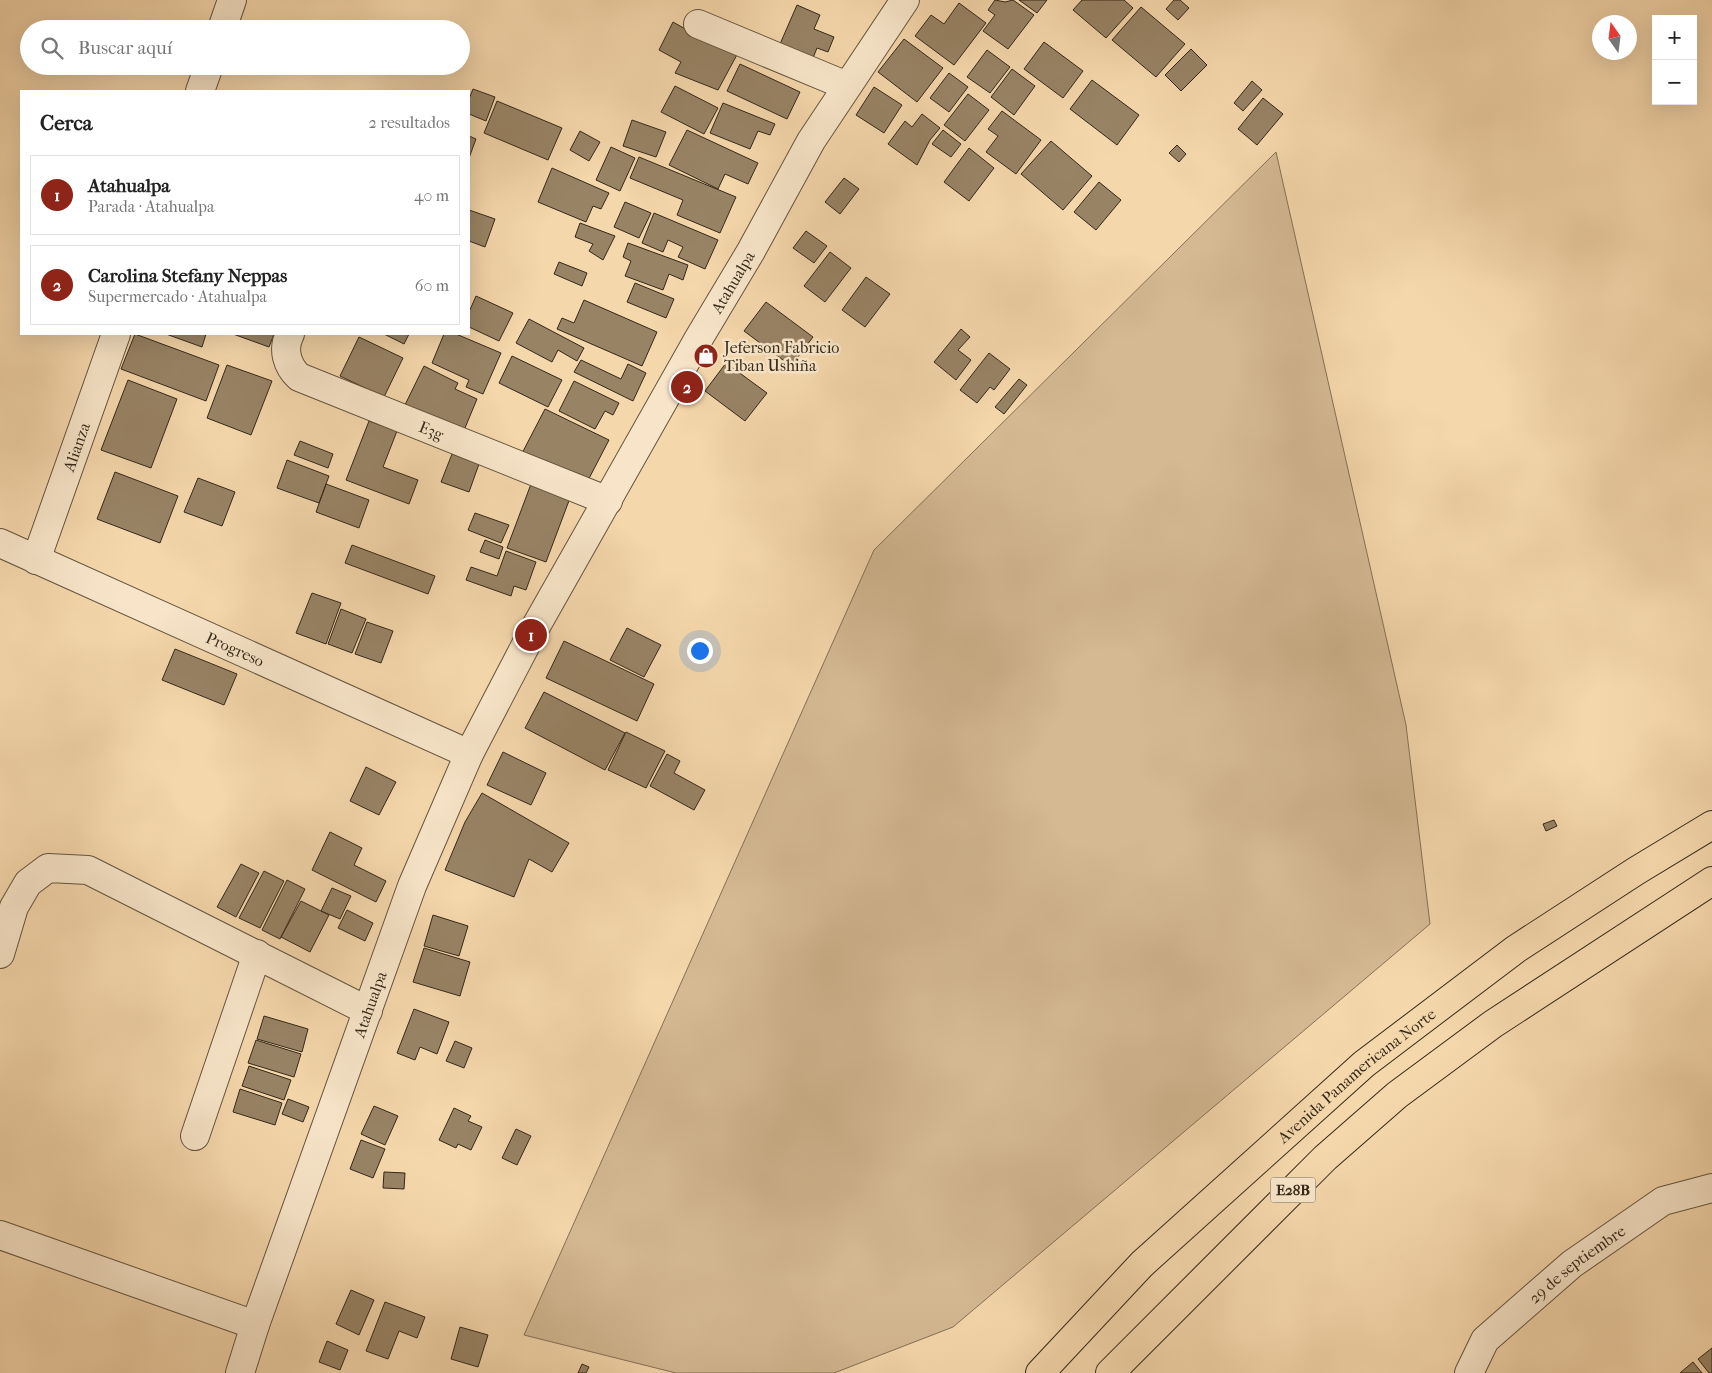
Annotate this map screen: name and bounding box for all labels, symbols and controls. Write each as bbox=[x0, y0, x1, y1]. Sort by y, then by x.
north arrow bbox=[1592, 15, 1637, 60]
map controls bbox=[1652, 15, 1697, 105]
button: + bbox=[1652, 15, 1697, 60]
search box bbox=[20, 20, 470, 75]
icon: search bbox=[38, 34, 66, 62]
text: Buscar aquí bbox=[78, 37, 172, 59]
button: − bbox=[1652, 60, 1697, 105]
text: Cerca bbox=[40, 111, 92, 135]
text: 2 resultados bbox=[369, 113, 450, 132]
text: Atahualpa bbox=[88, 175, 170, 197]
text: 1 bbox=[54, 186, 60, 205]
text: 40 m bbox=[414, 186, 449, 205]
text: Parada · Atahualpa bbox=[88, 197, 214, 216]
street label: Atahualpa bbox=[706, 247, 759, 317]
text: Carolina Stefany Neppas bbox=[88, 265, 287, 287]
text: 2 bbox=[53, 276, 61, 295]
text: 60 m bbox=[415, 276, 449, 295]
text: Supermercado · Atahualpa bbox=[88, 287, 267, 306]
place label: Jeferson Fabricio Tiban Ushiña bbox=[722, 338, 839, 375]
shop icon: Jeferson Fabricio Tiban Ushiña bbox=[693, 343, 719, 369]
pin: 2 bbox=[671, 368, 703, 406]
street label: E3g bbox=[416, 417, 447, 444]
street label: Alianza bbox=[58, 419, 94, 475]
pin: 1 bbox=[515, 616, 547, 654]
street label: Progreso bbox=[203, 628, 267, 670]
your location bbox=[687, 638, 713, 664]
street label: Atahualpa bbox=[349, 968, 391, 1041]
street label: Avenida Panamericana Norte bbox=[1273, 1004, 1439, 1148]
road number: E28B bbox=[1270, 1178, 1316, 1202]
street label: 29 de septiembre bbox=[1525, 1221, 1629, 1307]

